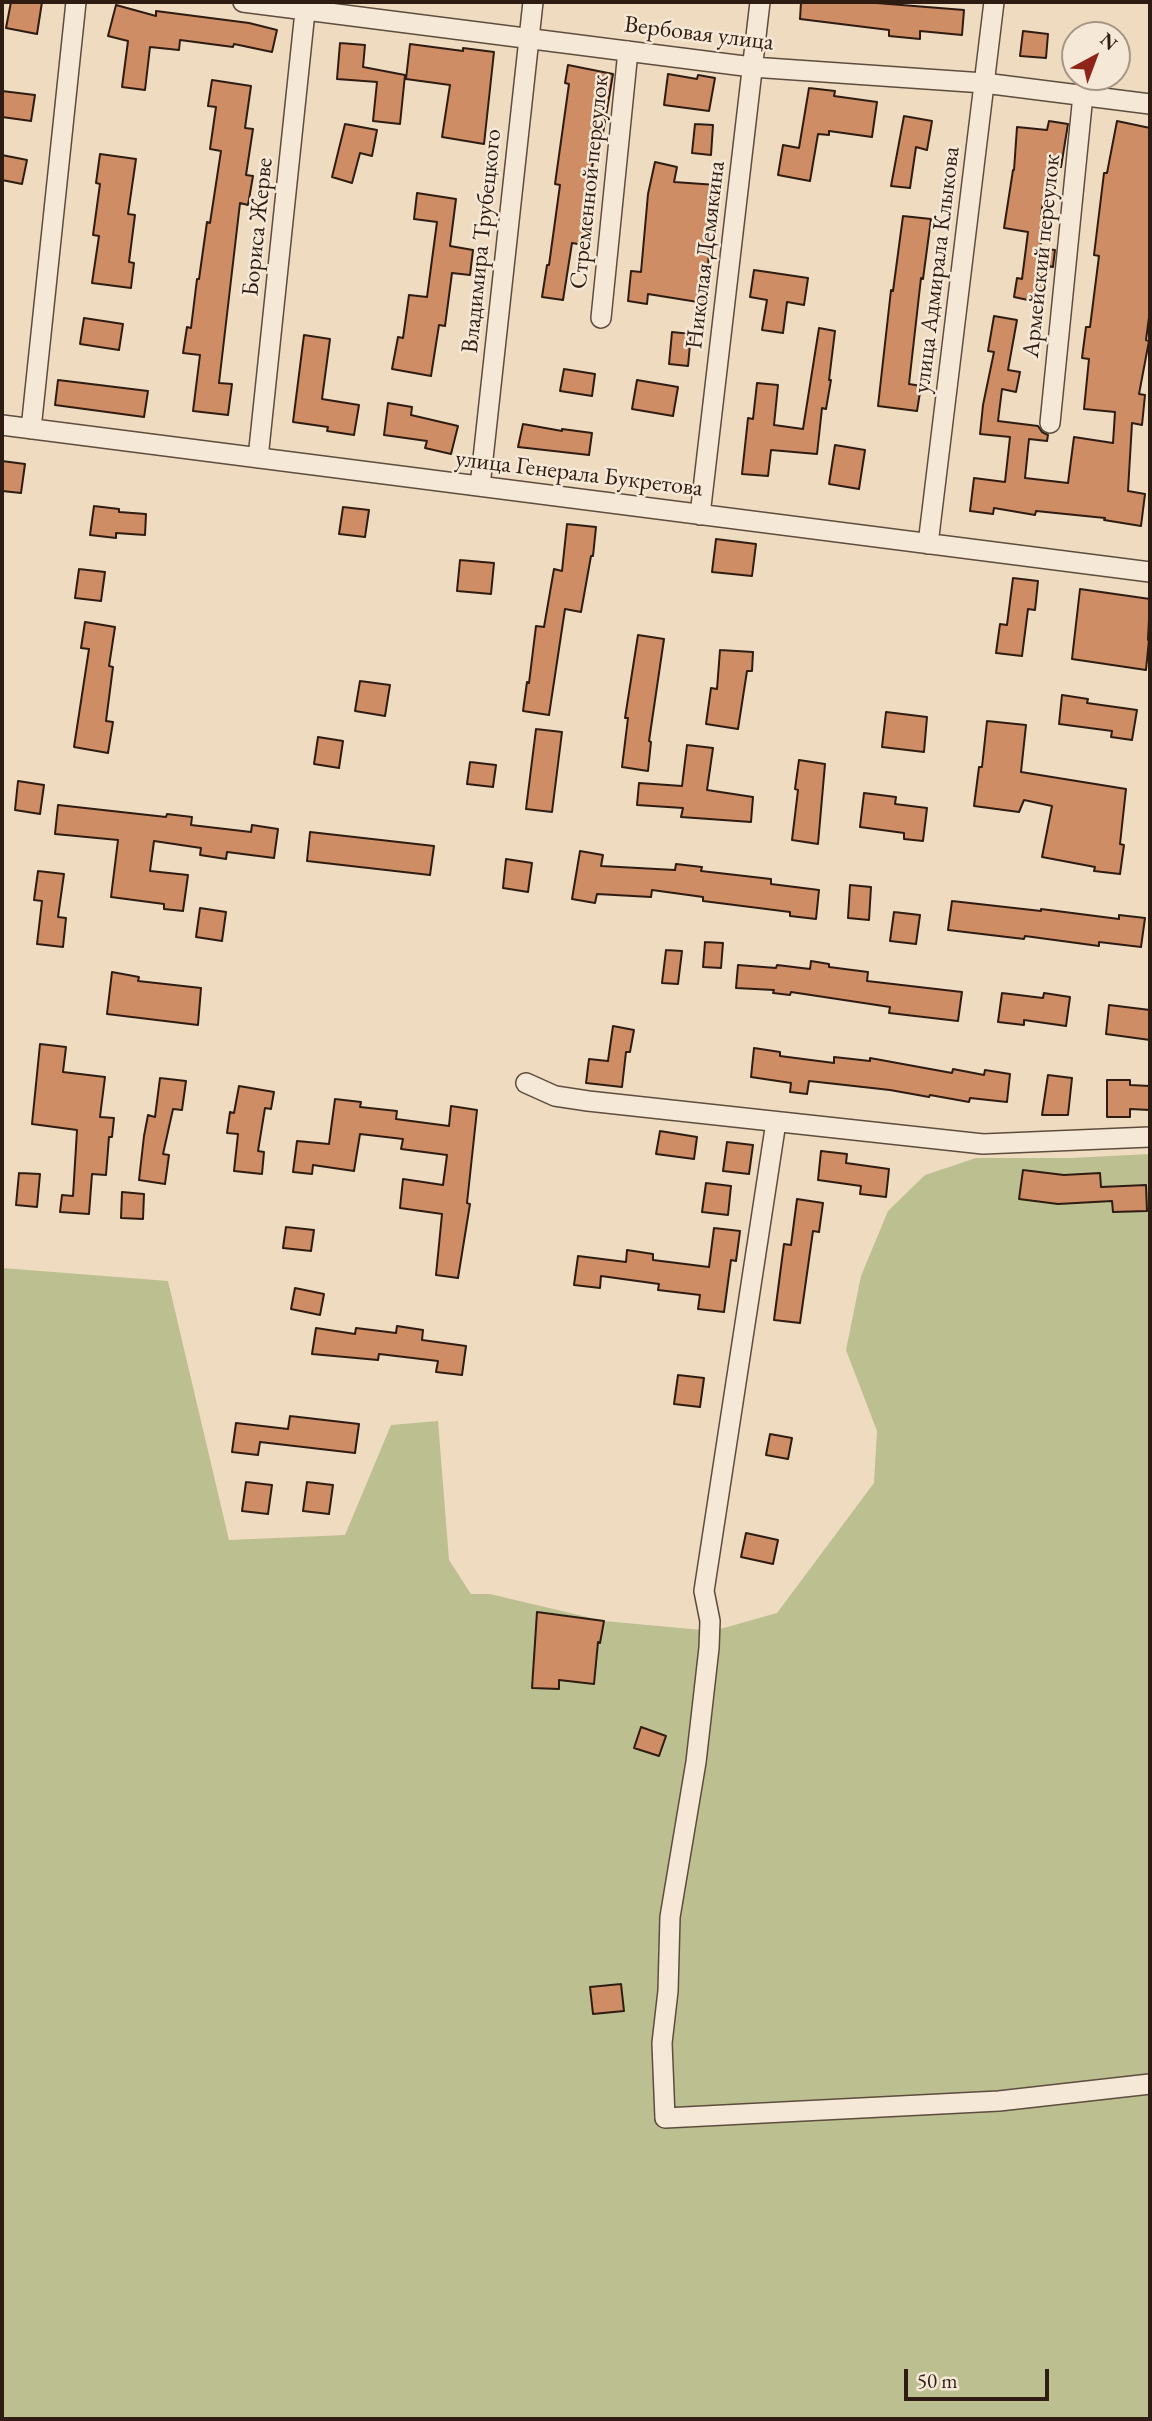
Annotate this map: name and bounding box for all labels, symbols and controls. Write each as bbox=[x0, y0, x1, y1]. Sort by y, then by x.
street label: Вербовая улица bbox=[623, 11, 775, 57]
north arrow bbox=[1061, 21, 1131, 91]
text: N bbox=[1095, 27, 1123, 56]
street label: Стременной переулок bbox=[564, 73, 616, 291]
street label: Владимира Трубецкого bbox=[456, 128, 508, 354]
street label: улица Адмирала Клыкова bbox=[908, 145, 966, 395]
street label: Армейский переулок bbox=[1017, 153, 1067, 359]
street label: Бориса Жерве bbox=[236, 156, 280, 298]
street label: Николая Демякина bbox=[680, 159, 732, 351]
street label: улица Генерала Букретова bbox=[454, 445, 704, 503]
scale bar bbox=[907, 2354, 1052, 2398]
text: 50 m bbox=[917, 2367, 958, 2394]

